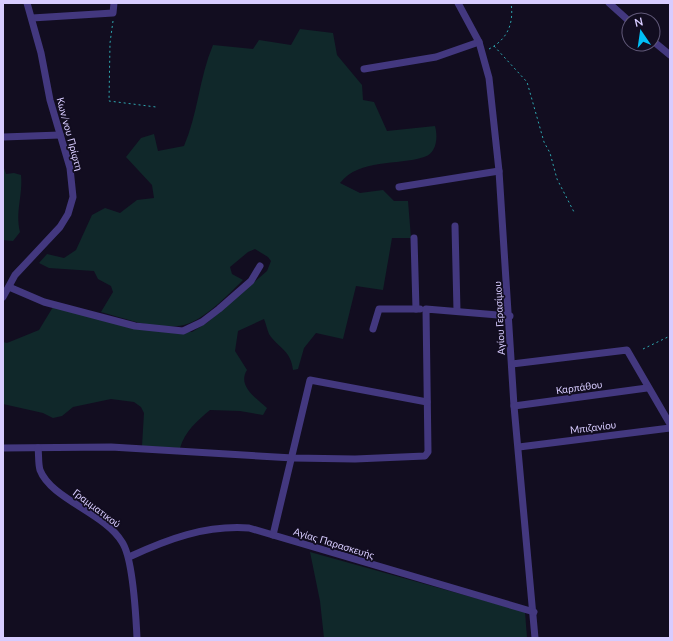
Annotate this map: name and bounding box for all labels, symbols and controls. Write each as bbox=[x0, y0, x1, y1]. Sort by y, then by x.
north arrow bbox=[621, 12, 661, 52]
text: N bbox=[633, 14, 644, 29]
street label: Κων/νου Πρίφτη bbox=[54, 96, 86, 172]
street label: Αγίου Γερασίμου bbox=[491, 281, 507, 355]
street label: Καρπάθου bbox=[555, 378, 603, 396]
street label: Μπιζανίου bbox=[569, 418, 617, 436]
street label: Γραμματικού bbox=[71, 486, 123, 530]
street label: Αγίας Παρασκευής bbox=[292, 525, 376, 561]

